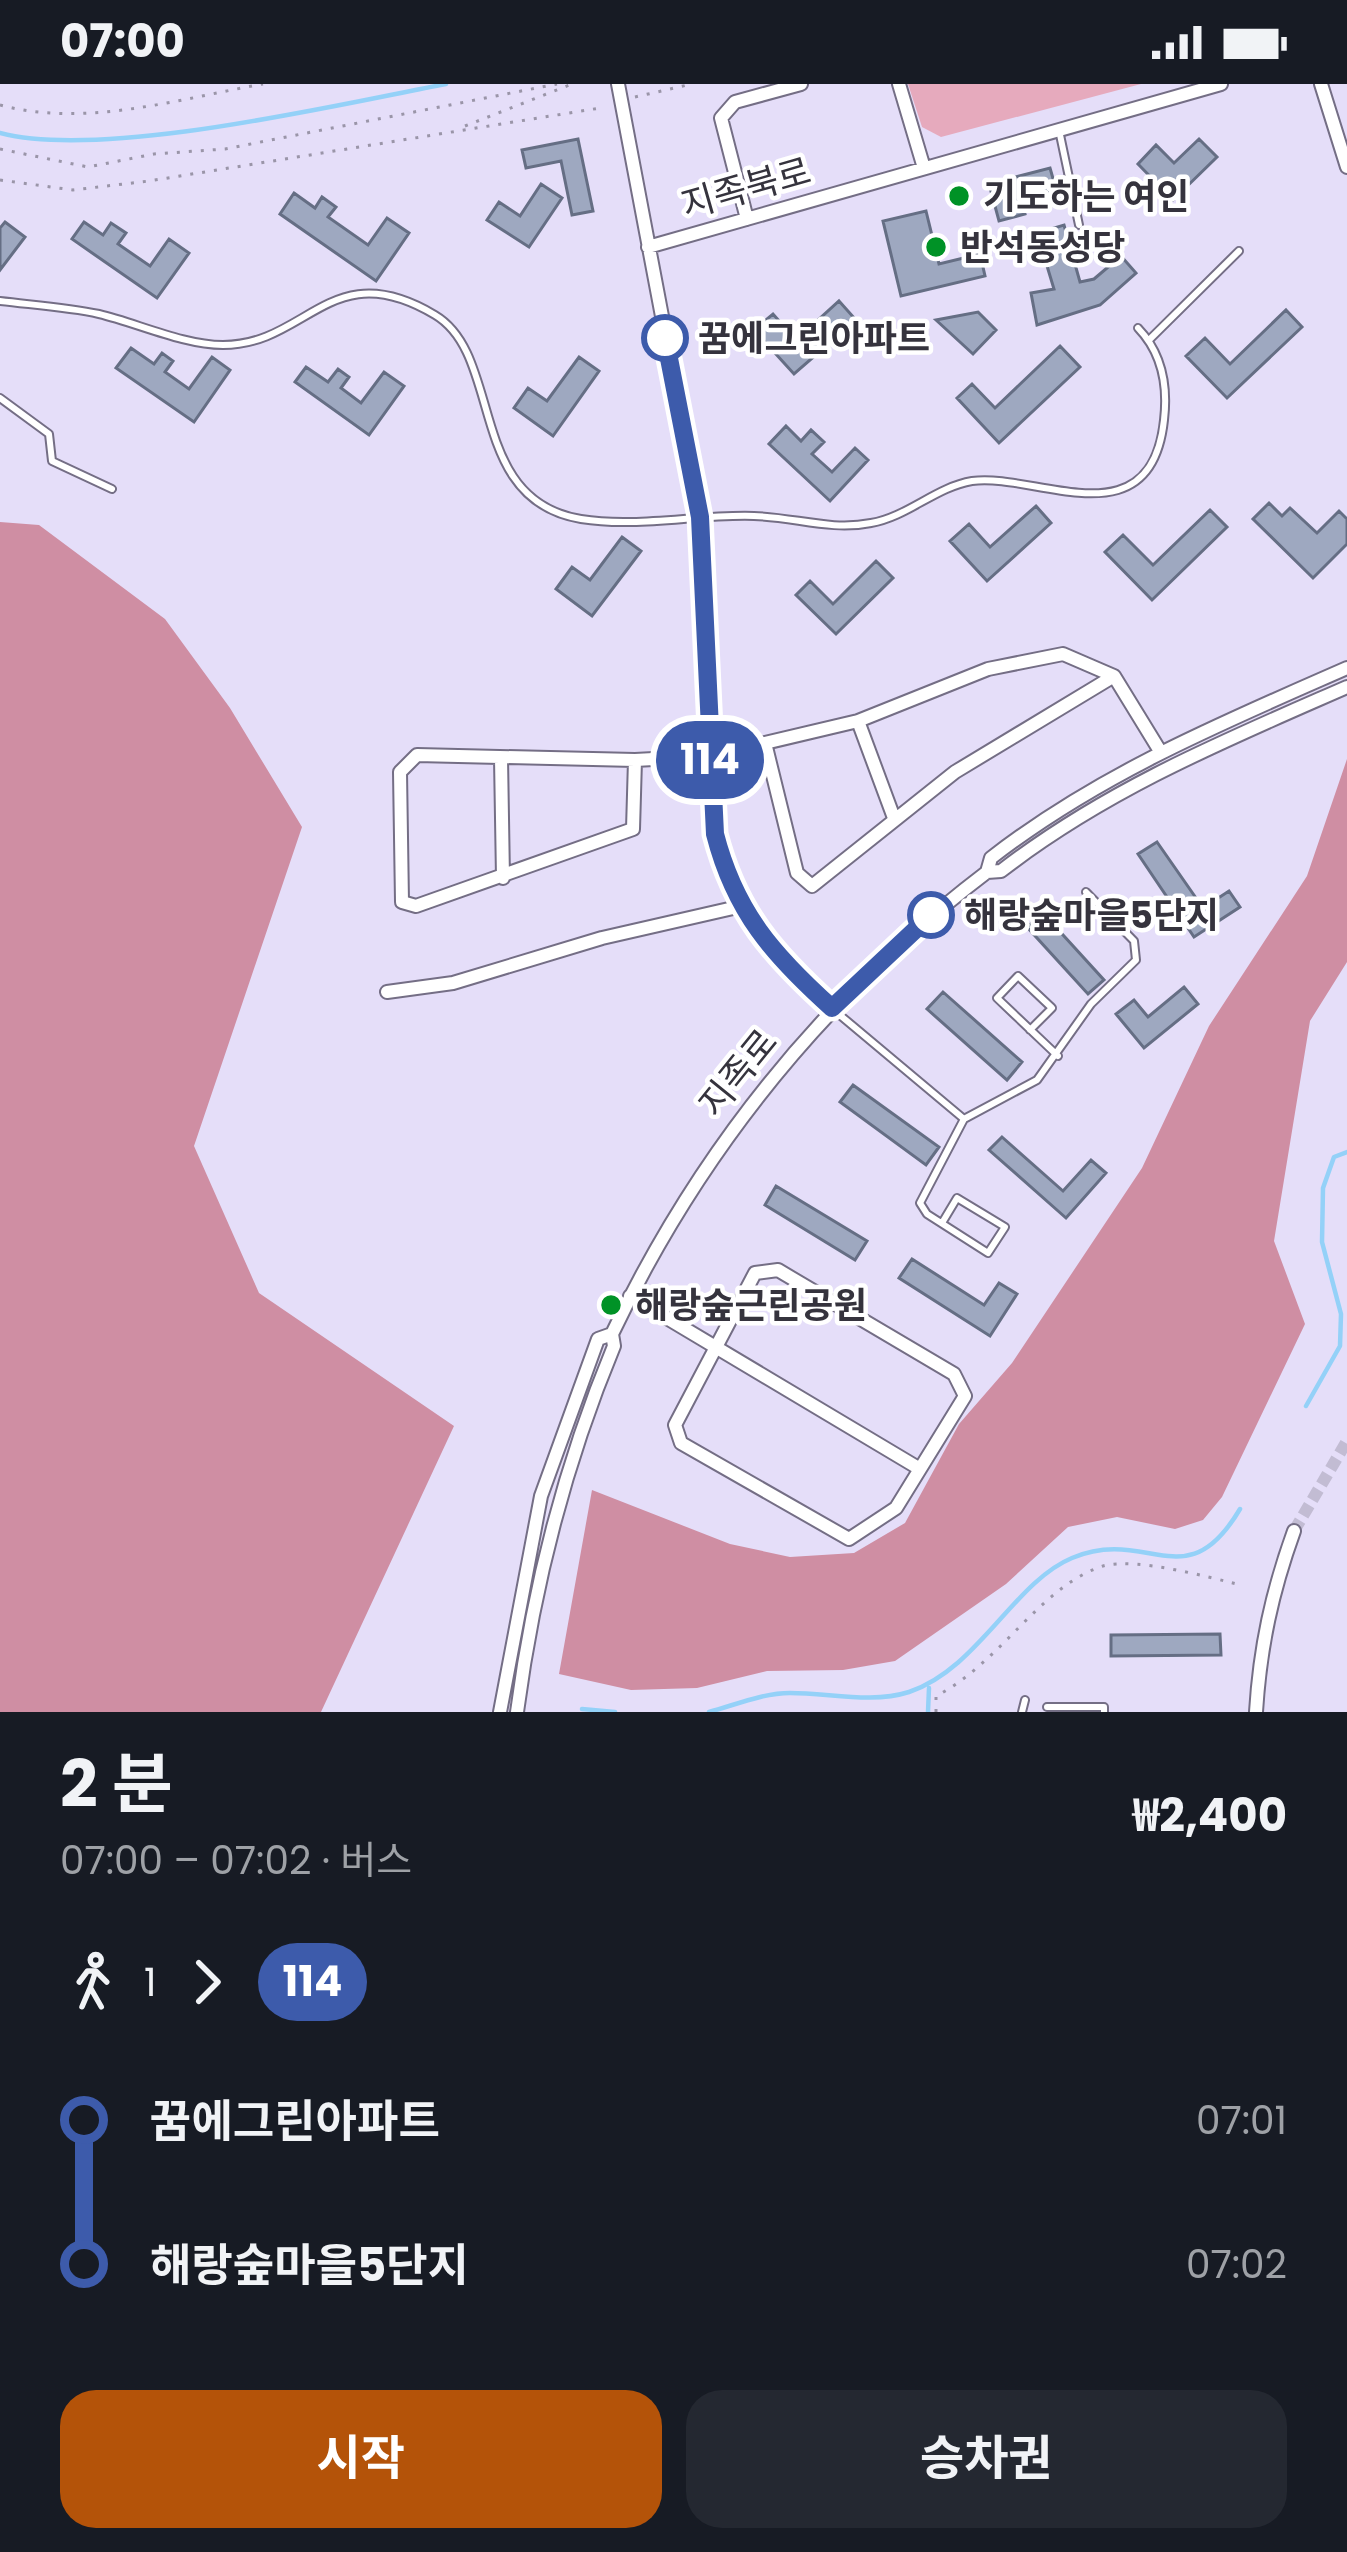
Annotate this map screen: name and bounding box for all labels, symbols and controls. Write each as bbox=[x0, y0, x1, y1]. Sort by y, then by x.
text: 07:00 bbox=[60, 10, 185, 73]
street label: 지족북로 bbox=[675, 145, 817, 231]
place label: 기도하는 여인 bbox=[983, 171, 1189, 222]
marker: 기도하는 여인 bbox=[946, 183, 972, 209]
place label: 반석동성당 bbox=[960, 222, 1126, 273]
marker: 반석동성당 bbox=[923, 234, 949, 260]
place label: 꿈에그린아파트 bbox=[698, 313, 930, 364]
marker: 꿈에그린아파트 bbox=[643, 316, 687, 360]
line badge: 114 bbox=[641, 721, 779, 799]
text: 114 bbox=[680, 730, 740, 789]
place label: 해랑숲마을5단지 bbox=[964, 890, 1219, 941]
marker: 해랑숲마을5단지 bbox=[909, 893, 953, 937]
street label: 지족로 bbox=[687, 1018, 789, 1128]
place label: 해랑숲근린공원 bbox=[635, 1280, 867, 1331]
marker: 해랑숲근린공원 bbox=[598, 1292, 624, 1318]
text: 2 분 bbox=[60, 1738, 172, 1830]
text: ₩2,400 bbox=[1133, 1784, 1287, 1847]
text: 07:00 – 07:02 · 버스 bbox=[60, 1833, 412, 1888]
icon: walk bbox=[60, 1949, 126, 2015]
icon: forward bbox=[174, 1949, 240, 2015]
text: 114 bbox=[282, 1952, 343, 2011]
text: 1 bbox=[144, 1955, 156, 2010]
text: 꿈에그린아파트 bbox=[150, 2090, 440, 2153]
text: 07:01 bbox=[1196, 2093, 1287, 2148]
text: 해랑숲마을5단지 bbox=[150, 2234, 469, 2297]
text: 07:02 bbox=[1186, 2237, 1287, 2292]
button: 시작 bbox=[60, 2390, 662, 2528]
button: 승차권 bbox=[686, 2390, 1287, 2528]

